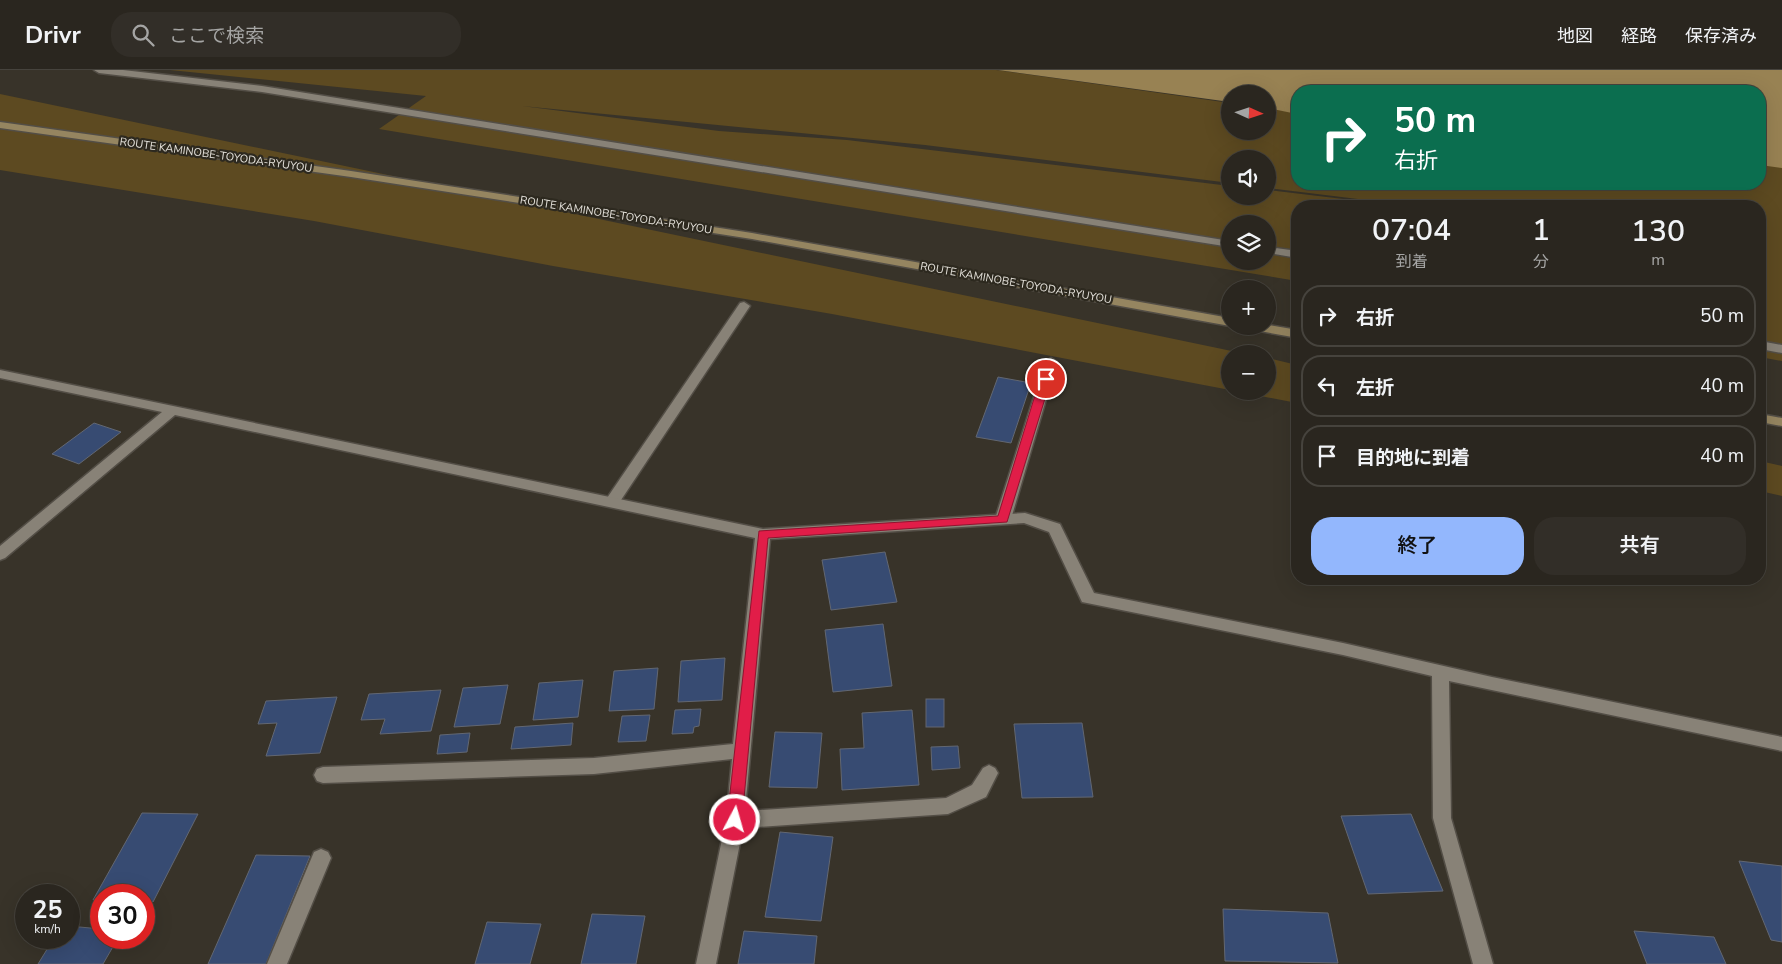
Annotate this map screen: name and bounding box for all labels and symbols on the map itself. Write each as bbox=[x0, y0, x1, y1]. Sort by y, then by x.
north arrow bbox=[1221, 85, 1276, 140]
street label: ROUTE KAMINOBE-TOYODA-RYUYOU bbox=[119, 134, 313, 176]
street label: ROUTE KAMINOBE-TOYODA-RYUYOU bbox=[519, 192, 713, 238]
street label: ROUTE KAMINOBE-TOYODA-RYUYOU bbox=[919, 259, 1113, 307]
pin bbox=[1025, 358, 1067, 400]
position arrow bbox=[708, 793, 760, 845]
speed limit sign: 30 bbox=[90, 884, 155, 949]

